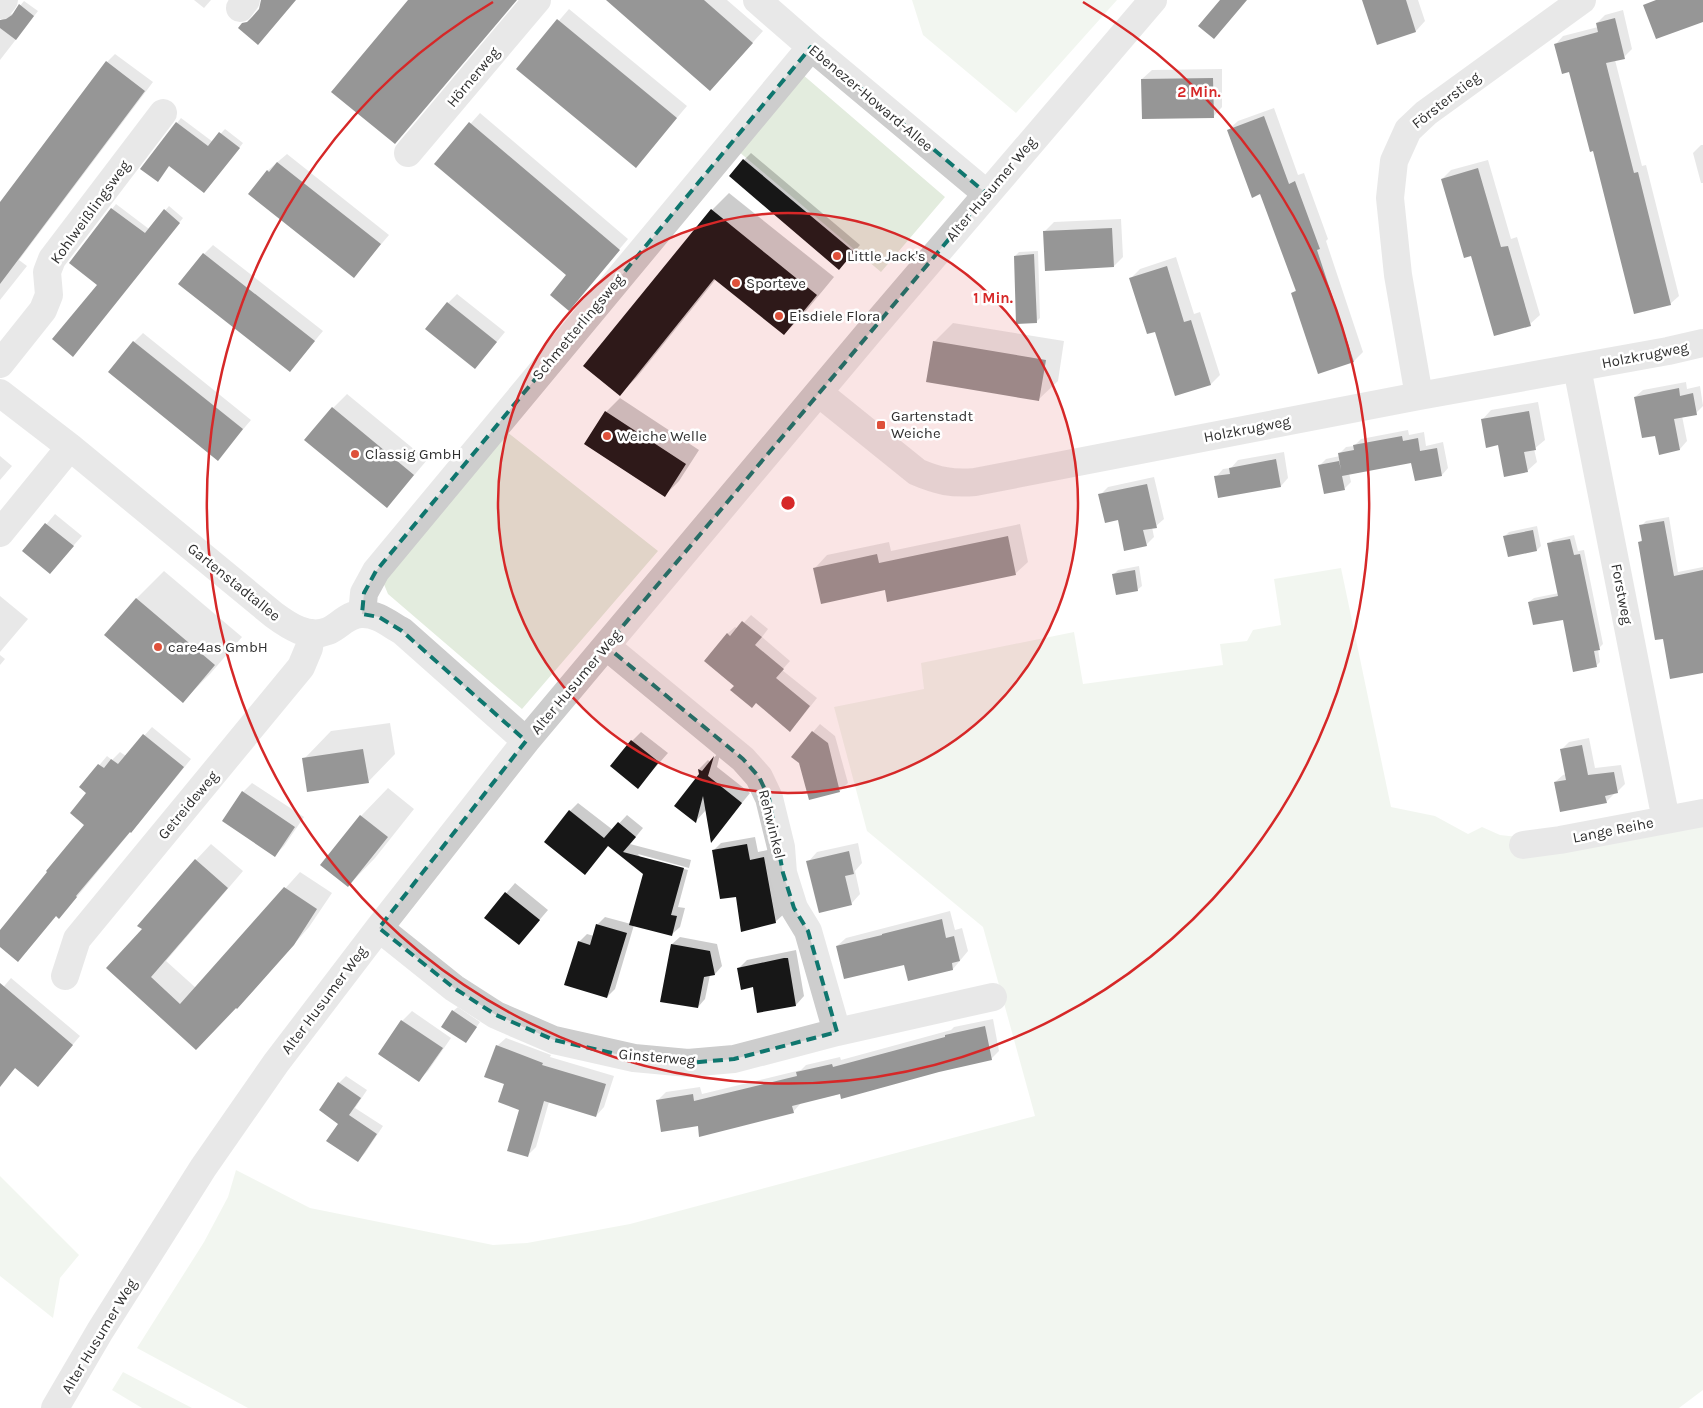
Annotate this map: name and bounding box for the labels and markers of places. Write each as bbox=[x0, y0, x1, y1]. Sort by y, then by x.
place label: Little Jack's bbox=[847, 247, 926, 265]
marker: Little Jack's bbox=[831, 250, 843, 262]
place label: Sporteve bbox=[746, 274, 806, 292]
marker: Sporteve bbox=[730, 277, 742, 289]
place label: Eisdiele Flora bbox=[789, 307, 880, 325]
marker: Eisdiele Flora bbox=[773, 310, 785, 322]
place label: Gartenstadt Weiche bbox=[891, 407, 973, 442]
marker: Gartenstadt Weiche bbox=[875, 419, 887, 431]
place label: Weiche Welle bbox=[617, 427, 707, 445]
marker: Weiche Welle bbox=[601, 430, 613, 442]
place label: Classig GmbH bbox=[365, 445, 462, 463]
marker: Classig GmbH bbox=[349, 448, 361, 460]
centre of rings bbox=[779, 494, 797, 512]
place label: care4as GmbH bbox=[168, 638, 268, 656]
marker: care4as GmbH bbox=[152, 641, 164, 653]

